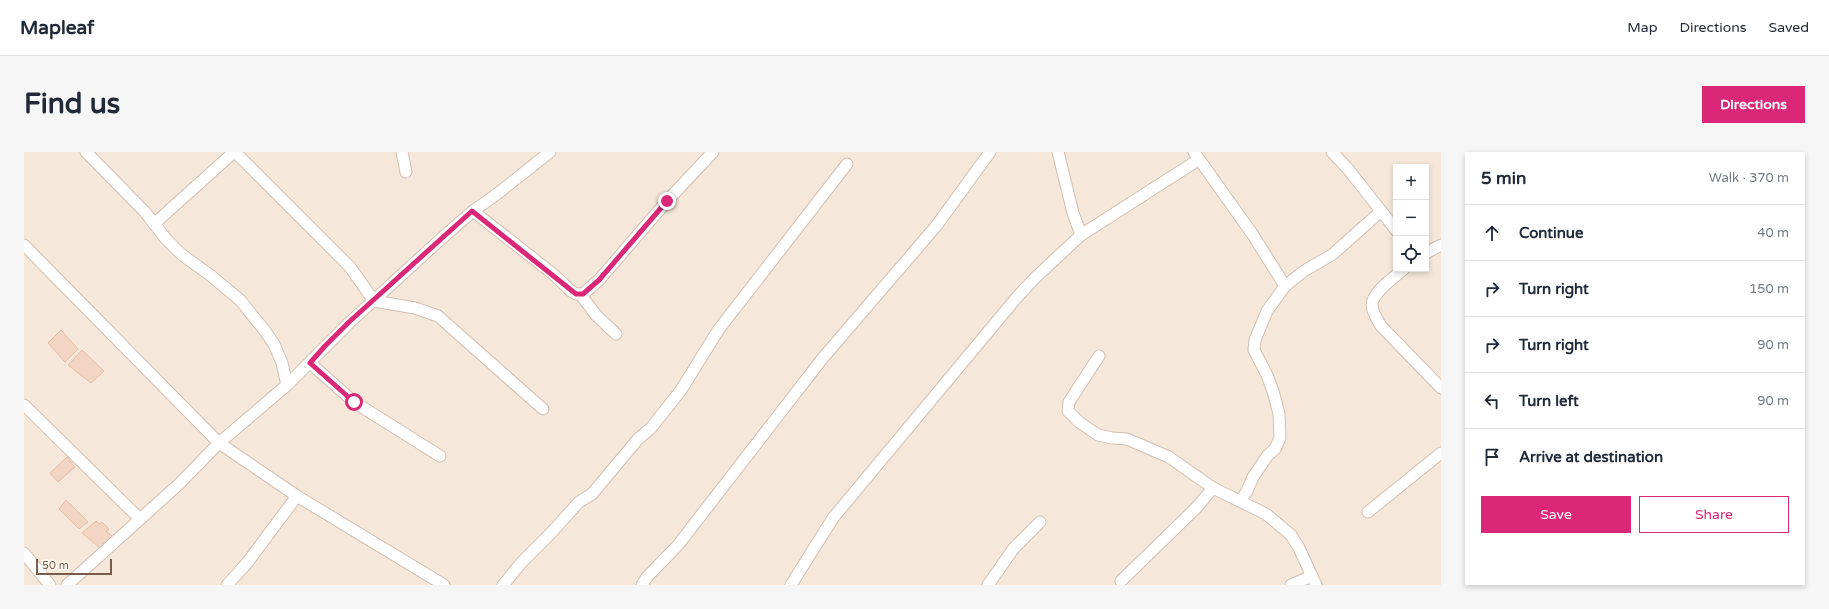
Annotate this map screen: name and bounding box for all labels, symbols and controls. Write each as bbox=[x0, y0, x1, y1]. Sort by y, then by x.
text: Mapleaf bbox=[20, 17, 94, 39]
text: Map bbox=[1627, 19, 1658, 36]
text: Directions bbox=[1680, 19, 1747, 36]
text: Saved bbox=[1769, 19, 1809, 36]
button: Directions bbox=[1702, 86, 1805, 123]
text: Find us bbox=[24, 87, 120, 121]
map controls bbox=[1393, 164, 1429, 272]
button: + bbox=[1393, 164, 1429, 200]
text: 5 min bbox=[1481, 168, 1526, 189]
text: Walk · 370 m bbox=[1709, 170, 1789, 186]
route end bbox=[658, 192, 676, 210]
button: − bbox=[1393, 200, 1429, 236]
icon: ahead bbox=[1481, 222, 1503, 244]
text: Continue bbox=[1519, 224, 1583, 242]
text: 40 m bbox=[1757, 225, 1789, 241]
button: locate bbox=[1393, 236, 1429, 272]
icon: right bbox=[1481, 278, 1503, 300]
text: Turn right bbox=[1519, 280, 1589, 298]
text: 150 m bbox=[1749, 281, 1789, 297]
icon: right bbox=[1481, 334, 1503, 356]
text: Turn right bbox=[1519, 336, 1589, 354]
text: 90 m bbox=[1757, 337, 1789, 353]
icon: left bbox=[1481, 390, 1503, 412]
text: Turn left bbox=[1519, 392, 1579, 410]
route start bbox=[345, 393, 363, 411]
text: 90 m bbox=[1757, 393, 1789, 409]
icon: arrive bbox=[1481, 446, 1503, 468]
text: Arrive at destination bbox=[1519, 448, 1663, 466]
button: Save bbox=[1481, 496, 1631, 533]
button: Share bbox=[1639, 496, 1789, 533]
scale bar bbox=[36, 557, 112, 576]
text: 50 m bbox=[42, 559, 69, 572]

